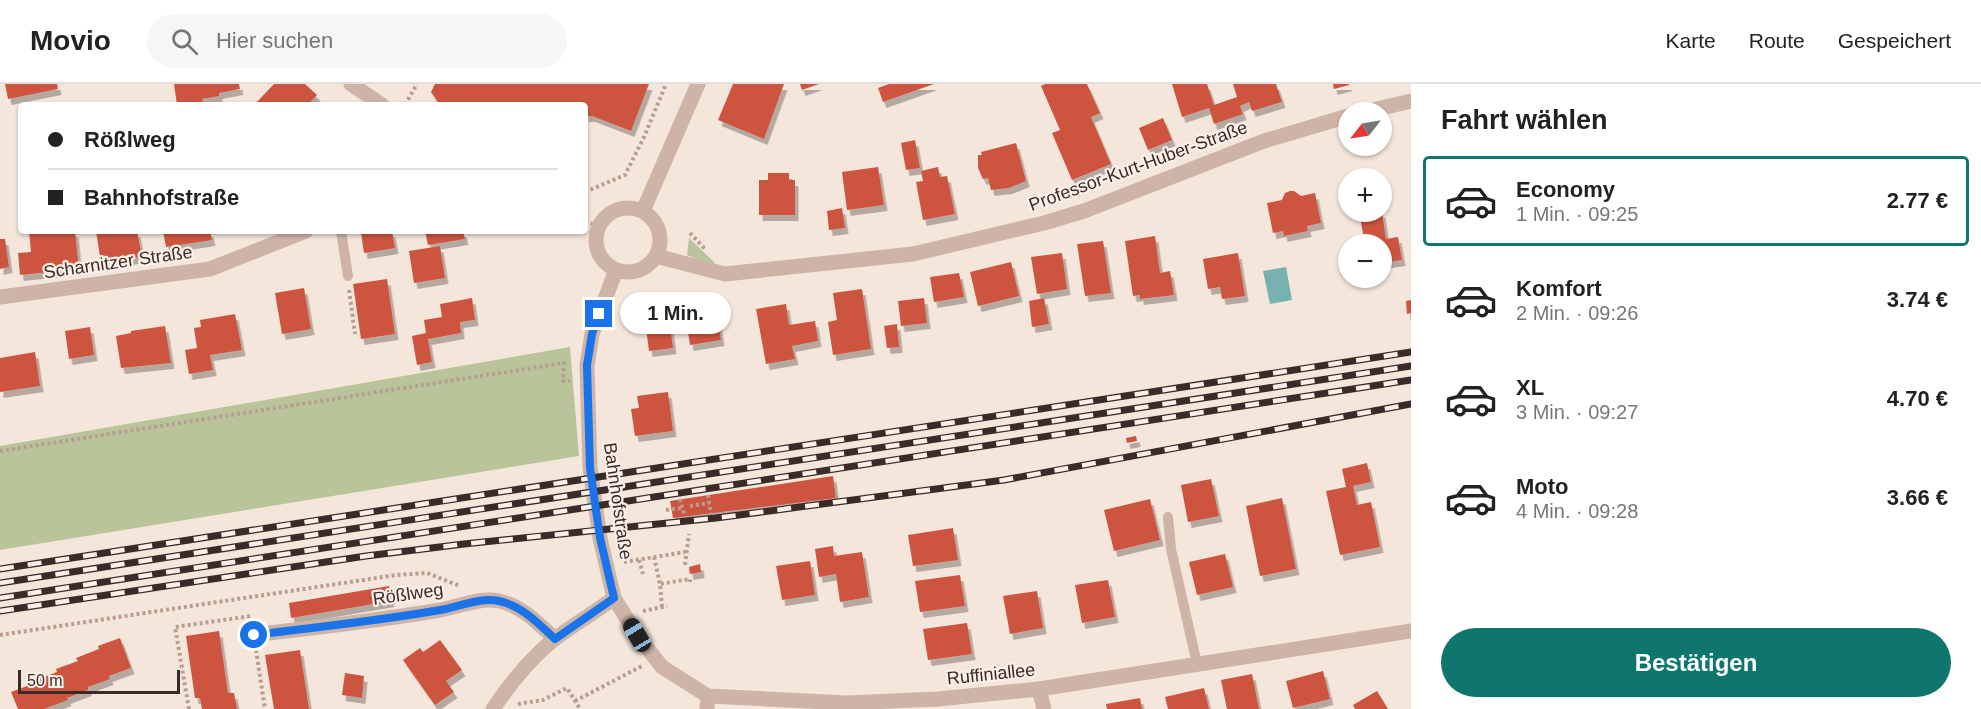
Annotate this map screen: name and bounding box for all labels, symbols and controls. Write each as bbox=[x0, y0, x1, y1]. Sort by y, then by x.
search box bbox=[147, 14, 567, 68]
text: Movio bbox=[30, 25, 111, 56]
icon: search bbox=[168, 25, 201, 58]
text: Hier suchen bbox=[216, 28, 333, 53]
text: Karte bbox=[1666, 29, 1716, 52]
text: Route bbox=[1749, 29, 1805, 52]
text: Gespeichert bbox=[1838, 29, 1951, 52]
north arrow bbox=[1338, 102, 1392, 156]
map controls bbox=[1338, 102, 1392, 288]
text: Fahrt wählen bbox=[1441, 105, 1608, 135]
street label: Professor-Kurt-Huber-Straße bbox=[1026, 117, 1250, 215]
text: Rößlweg bbox=[84, 127, 176, 152]
button: + bbox=[1338, 168, 1392, 222]
icon: car bbox=[1444, 174, 1498, 228]
text: Economy bbox=[1516, 177, 1615, 202]
text: Bahnhofstraße bbox=[84, 185, 239, 210]
text: 2.77 € bbox=[1887, 188, 1948, 213]
text: 1 Min. · 09:25 bbox=[1516, 203, 1638, 225]
button: − bbox=[1338, 234, 1392, 288]
street label: Scharnitzer Straße bbox=[42, 242, 194, 282]
icon: car bbox=[1444, 273, 1498, 327]
text: Komfort bbox=[1516, 276, 1602, 301]
text: 3.74 € bbox=[1887, 287, 1948, 312]
callout: 1 Min. bbox=[620, 293, 731, 335]
route end bbox=[585, 300, 612, 327]
text: 1 Min. bbox=[647, 302, 704, 324]
text: 2 Min. · 09:26 bbox=[1516, 302, 1638, 324]
icon: car bbox=[1444, 372, 1498, 426]
text: XL bbox=[1516, 375, 1544, 400]
text: 4.70 € bbox=[1887, 386, 1948, 411]
text: 3 Min. · 09:27 bbox=[1516, 401, 1638, 423]
street label: Bahnhofstraße bbox=[600, 441, 636, 561]
icon: car bbox=[1444, 471, 1498, 525]
text: Moto bbox=[1516, 474, 1569, 499]
text: 3.66 € bbox=[1887, 485, 1948, 510]
text: 4 Min. · 09:28 bbox=[1516, 500, 1638, 522]
street label: Rößlweg bbox=[371, 579, 445, 609]
car bbox=[620, 615, 654, 655]
route start bbox=[240, 621, 267, 648]
button: Bestätigen bbox=[1441, 628, 1951, 697]
street label: Ruffiniallee bbox=[946, 659, 1036, 689]
scale bar bbox=[18, 667, 180, 694]
text: 50 m bbox=[27, 672, 63, 689]

